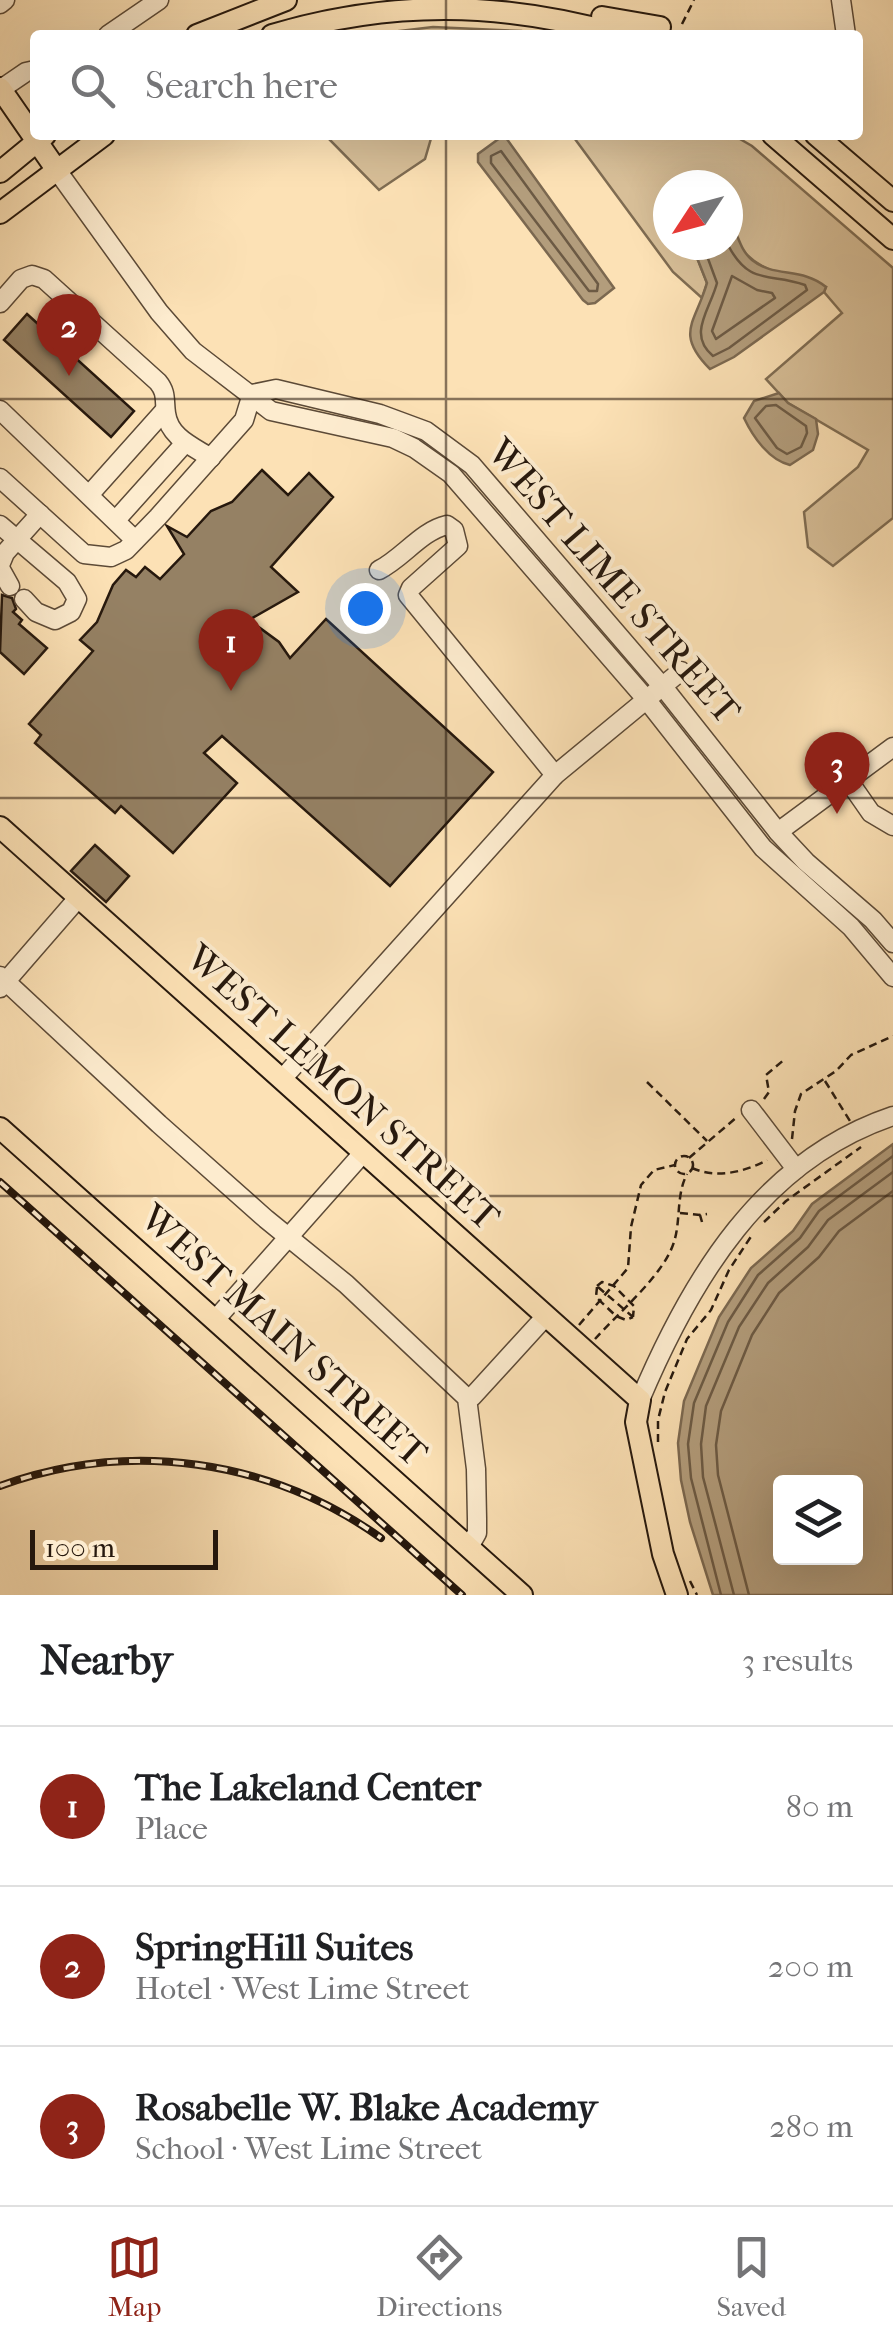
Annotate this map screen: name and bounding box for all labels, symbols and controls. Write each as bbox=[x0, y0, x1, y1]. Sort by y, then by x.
search box bbox=[30, 30, 863, 140]
icon: search bbox=[65, 58, 120, 113]
text: Search here bbox=[145, 63, 338, 108]
north arrow bbox=[653, 170, 743, 260]
pin: 2 bbox=[36, 294, 102, 376]
street label: WEST LIME STREET bbox=[477, 429, 750, 733]
your location bbox=[340, 583, 391, 634]
pin: 1 bbox=[198, 608, 264, 691]
pin: 3 bbox=[804, 732, 870, 814]
street label: WEST LEMON STREET bbox=[176, 934, 509, 1240]
street label: WEST MAIN STREET bbox=[130, 1194, 436, 1476]
map controls bbox=[773, 1475, 863, 1565]
button: layers bbox=[773, 1475, 863, 1565]
scale bar bbox=[30, 1525, 218, 1570]
text: 100 m bbox=[45, 1531, 115, 1564]
text: Nearby bbox=[40, 1636, 172, 1685]
text: 3 results bbox=[742, 1642, 853, 1679]
text: The Lakeland Center bbox=[135, 1765, 481, 1810]
text: 1 bbox=[67, 1788, 78, 1825]
text: 80 m bbox=[786, 1788, 853, 1825]
text: Place bbox=[135, 1810, 208, 1847]
text: SpringHill Suites bbox=[135, 1925, 413, 1970]
text: 2 bbox=[64, 1948, 81, 1985]
text: 200 m bbox=[768, 1948, 853, 1985]
text: Hotel · West Lime Street bbox=[135, 1970, 470, 2007]
text: Rosabelle W. Blake Academy bbox=[135, 2085, 597, 2130]
text: 3 bbox=[66, 2108, 79, 2145]
text: 280 m bbox=[769, 2108, 853, 2145]
text: School · West Lime Street bbox=[135, 2130, 482, 2167]
tab: Map bbox=[107, 2230, 162, 2323]
tab: Directions bbox=[376, 2230, 502, 2323]
tab: Saved bbox=[716, 2230, 786, 2323]

